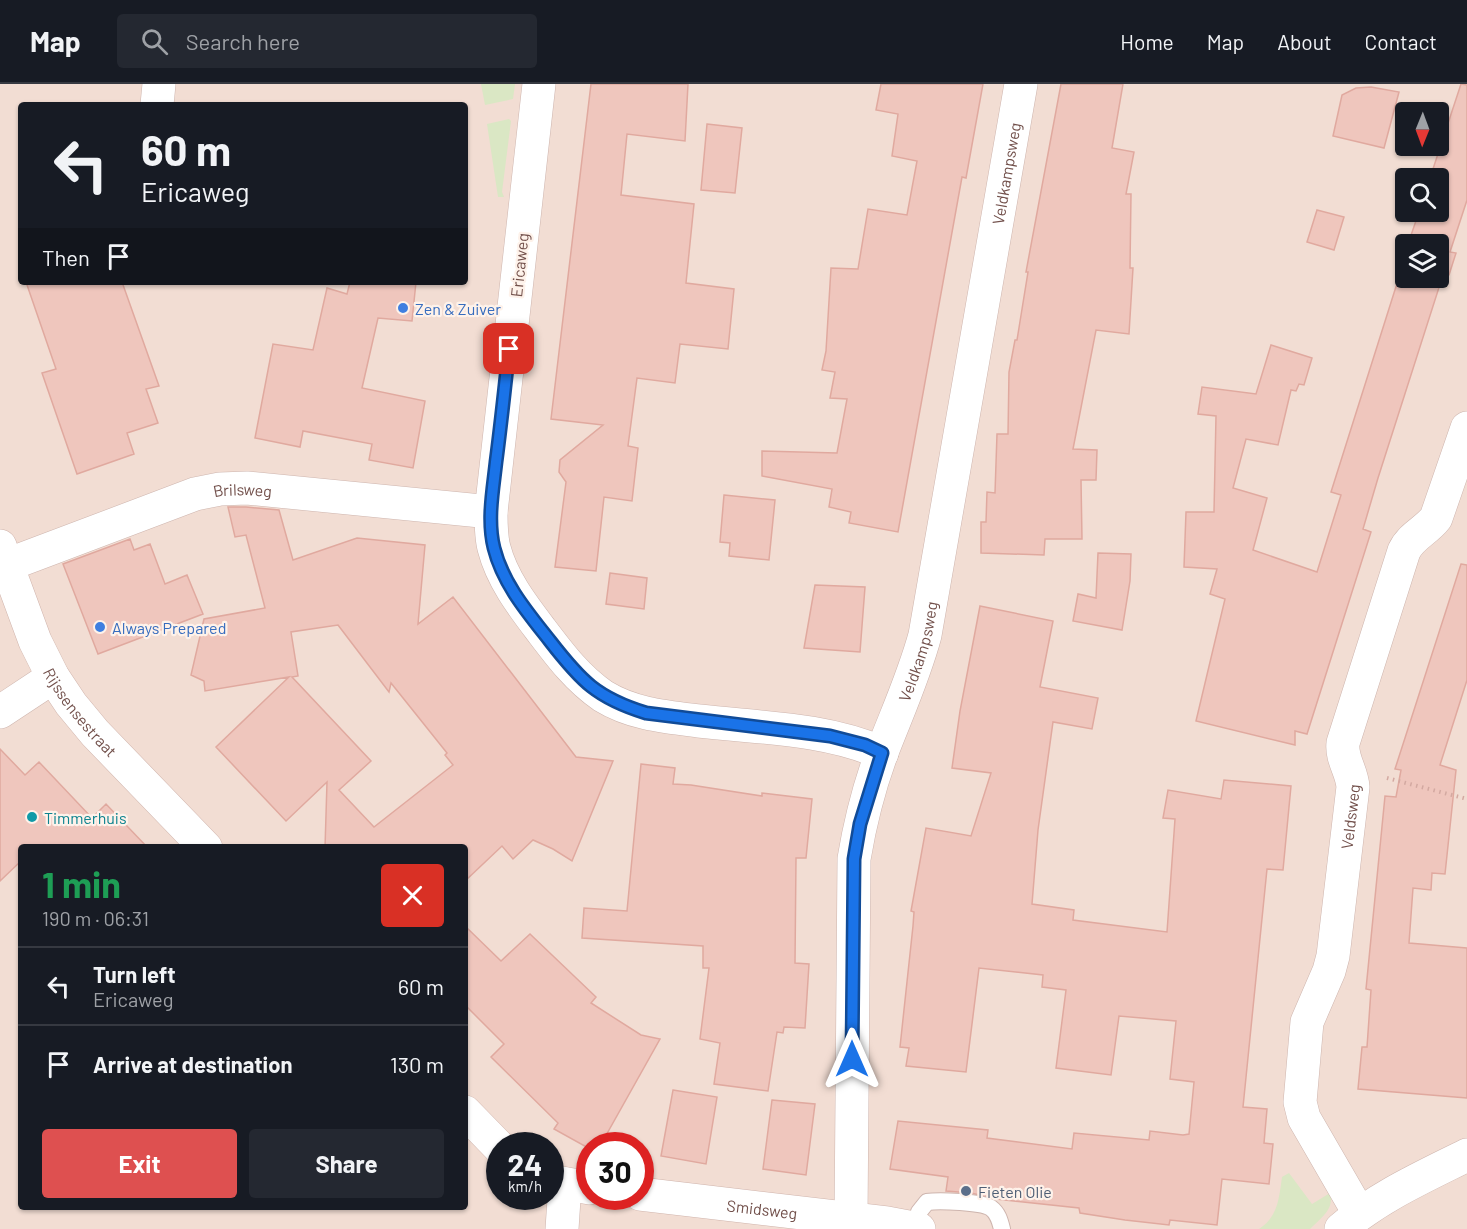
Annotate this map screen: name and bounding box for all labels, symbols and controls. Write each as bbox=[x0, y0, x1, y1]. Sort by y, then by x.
search box bbox=[117, 14, 537, 68]
text: Map bbox=[30, 24, 81, 58]
icon: search bbox=[138, 25, 171, 58]
text: Search here bbox=[186, 28, 300, 54]
text: Home bbox=[1120, 29, 1174, 54]
text: Map bbox=[1207, 29, 1244, 54]
text: About bbox=[1277, 29, 1332, 54]
text: Contact bbox=[1365, 29, 1437, 54]
north arrow bbox=[1395, 102, 1449, 156]
map controls bbox=[1395, 102, 1449, 288]
street label: Veldkampsweg bbox=[987, 121, 1024, 226]
text: 60 m bbox=[141, 124, 231, 174]
icon: left bbox=[42, 126, 120, 204]
button: search bbox=[1395, 168, 1449, 222]
text: Ericaweg bbox=[141, 175, 250, 207]
street label: Ericaweg bbox=[506, 232, 532, 298]
button: layers bbox=[1395, 234, 1449, 288]
icon: arrive bbox=[102, 240, 135, 273]
text: Then bbox=[42, 244, 90, 270]
place label: Zen & Zuiver bbox=[415, 299, 501, 318]
marker: Zen & Zuiver bbox=[396, 301, 410, 315]
pin bbox=[483, 323, 534, 374]
icon: arrive bbox=[492, 332, 525, 365]
street label: Brilsweg bbox=[211, 478, 273, 500]
street label: Veldkampsweg bbox=[894, 600, 940, 704]
place label: Always Prepared bbox=[112, 618, 226, 637]
marker: Always Prepared bbox=[93, 620, 107, 634]
street label: Rijssensestraat bbox=[40, 664, 121, 760]
street label: Veldsweg bbox=[1336, 783, 1363, 850]
place label: Timmerhuis bbox=[44, 808, 127, 827]
marker: Timmerhuis bbox=[25, 810, 39, 824]
text: 1 min bbox=[42, 862, 121, 905]
button: close bbox=[381, 864, 444, 927]
text: 190 m · 06:31 bbox=[42, 906, 149, 930]
text: Turn left bbox=[93, 961, 176, 987]
icon: left bbox=[42, 970, 75, 1003]
text: 60 m bbox=[398, 973, 444, 999]
text: Ericaweg bbox=[93, 987, 173, 1011]
position arrow bbox=[820, 1027, 884, 1091]
icon: arrive bbox=[42, 1048, 75, 1081]
text: Arrive at destination bbox=[93, 1051, 292, 1077]
text: 130 m bbox=[390, 1051, 444, 1077]
button: Exit bbox=[42, 1129, 237, 1198]
button: Share bbox=[249, 1129, 444, 1198]
speed limit sign: 30 bbox=[576, 1132, 654, 1210]
text: 24 bbox=[508, 1146, 542, 1182]
text: km/h bbox=[508, 1177, 542, 1195]
place label: Fieten Olie bbox=[978, 1182, 1052, 1201]
marker: Fieten Olie bbox=[959, 1184, 973, 1198]
street label: Smidsweg bbox=[726, 1195, 799, 1222]

